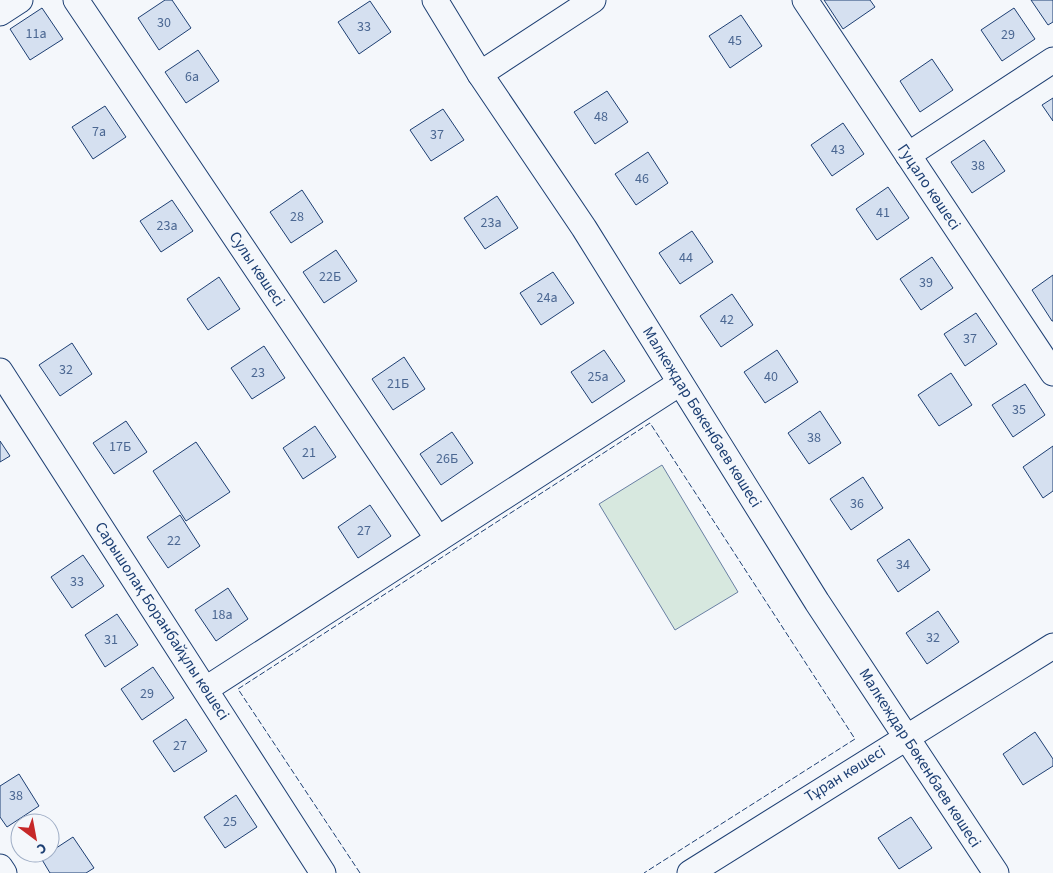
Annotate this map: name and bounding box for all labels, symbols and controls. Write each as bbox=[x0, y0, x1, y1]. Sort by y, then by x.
house number: 30 bbox=[157, 13, 171, 33]
house number: 33 bbox=[357, 17, 371, 37]
house number: 11а bbox=[26, 24, 46, 44]
house number: 29 bbox=[1001, 25, 1015, 45]
house number: 45 bbox=[728, 31, 742, 51]
house number: 6а bbox=[185, 67, 199, 87]
house number: 48 bbox=[594, 107, 608, 127]
house number: 7а bbox=[92, 122, 106, 142]
house number: 37 bbox=[430, 125, 444, 145]
house number: 43 bbox=[831, 140, 845, 160]
street label: Гуцало көшесі bbox=[892, 140, 966, 234]
house number: 38 bbox=[971, 156, 985, 176]
house number: 46 bbox=[635, 169, 649, 189]
house number: 41 bbox=[876, 203, 890, 223]
house number: 28 bbox=[290, 207, 304, 227]
house number: 23а bbox=[481, 213, 501, 233]
house number: 23а bbox=[157, 216, 177, 236]
street label: Сулы көшесі bbox=[224, 227, 290, 311]
house number: 44 bbox=[679, 248, 693, 268]
house number: 22Б bbox=[319, 267, 341, 287]
house number: 39 bbox=[919, 273, 933, 293]
house number: 24а bbox=[537, 288, 557, 308]
house number: 42 bbox=[720, 310, 734, 330]
street label: Малкеждар Бөкенбаев көшесі bbox=[637, 322, 767, 512]
house number: 37 bbox=[963, 329, 977, 349]
house number: 32 bbox=[59, 360, 73, 380]
house number: 23 bbox=[251, 363, 265, 383]
house number: 25а bbox=[588, 367, 608, 387]
house number: 40 bbox=[764, 367, 778, 387]
house number: 21Б bbox=[387, 374, 409, 394]
house number: 35 bbox=[1012, 400, 1026, 420]
house number: 38 bbox=[807, 428, 821, 448]
house number: 17Б bbox=[109, 437, 131, 457]
house number: 21 bbox=[302, 443, 316, 463]
house number: 26Б bbox=[436, 449, 458, 469]
house number: 36 bbox=[850, 494, 864, 514]
street label: Сарышолақ Боранбайұлы көшесі bbox=[89, 517, 235, 725]
house number: 27 bbox=[357, 521, 371, 541]
house number: 22 bbox=[167, 531, 181, 551]
house number: 34 bbox=[896, 555, 910, 575]
house number: 33 bbox=[70, 572, 84, 592]
house number: 18а bbox=[212, 605, 232, 625]
house number: 32 bbox=[926, 628, 940, 648]
house number: 31 bbox=[104, 630, 118, 650]
street label: Малкеждар Бөкенбаев көшесі bbox=[854, 664, 986, 852]
house number: 29 bbox=[140, 684, 154, 704]
house number: 27 bbox=[173, 736, 187, 756]
street label: Тұран көшесі bbox=[800, 740, 890, 808]
house number: 38 bbox=[9, 786, 23, 806]
house number: 25 bbox=[223, 812, 237, 832]
north arrow bbox=[10, 813, 60, 863]
text: С bbox=[33, 838, 50, 859]

